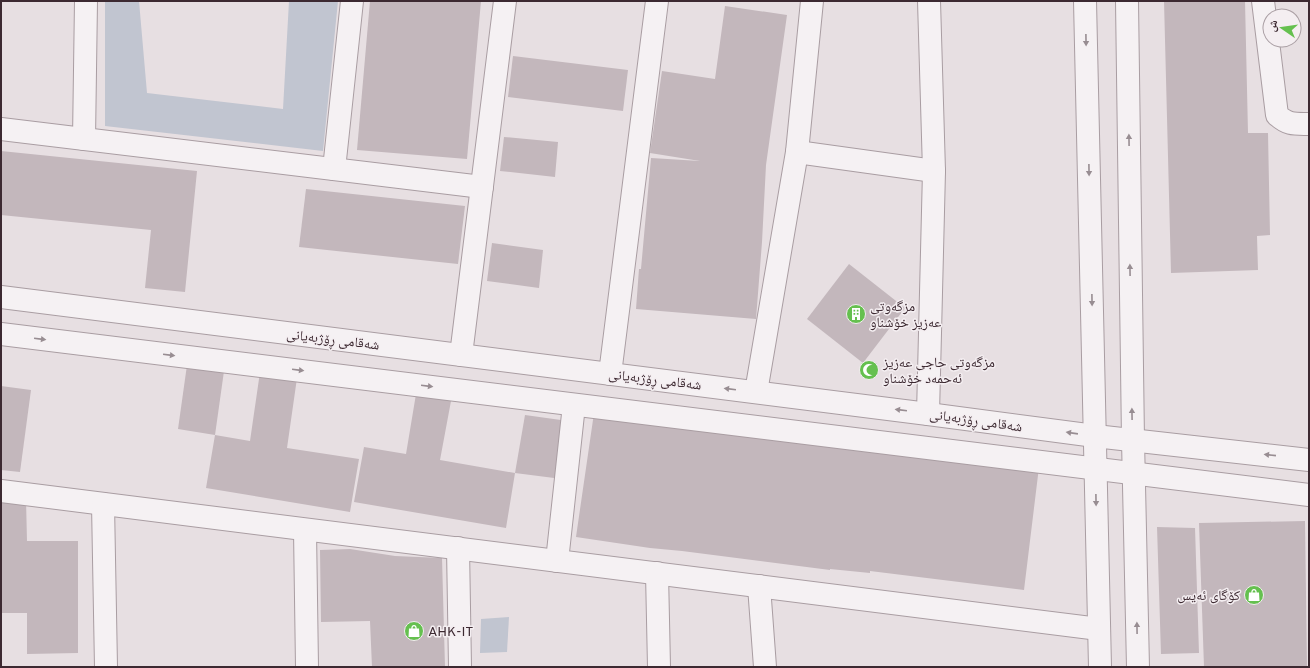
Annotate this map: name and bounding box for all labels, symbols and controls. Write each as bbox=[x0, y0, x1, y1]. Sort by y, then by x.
north arrow bbox=[1262, 8, 1302, 48]
text: ش bbox=[1265, 18, 1281, 33]
one-way arrow bbox=[1083, 34, 1089, 47]
one-way arrow bbox=[1125, 134, 1132, 146]
one-way arrow bbox=[1086, 164, 1092, 177]
one-way arrow bbox=[1127, 263, 1133, 276]
one-way arrow bbox=[1089, 294, 1095, 307]
place label: مزگەوتی عەزیز خۆشناو bbox=[870, 299, 941, 332]
building icon: مزگەوتی عەزیز خۆشناو bbox=[845, 303, 867, 325]
street label: شەقامی ڕۆژبەیانی bbox=[285, 326, 380, 357]
one-way arrow bbox=[34, 336, 46, 342]
one-way arrow bbox=[163, 351, 175, 358]
place label: مزگەوتی حاجی عەزیز ئەحمەد خۆشناو bbox=[882, 355, 995, 388]
mosque icon: مزگەوتی حاجی عەزیز ئەحمەد خۆشناو bbox=[858, 359, 880, 381]
street label: شەقامی ڕۆژبەیانی bbox=[607, 366, 702, 397]
one-way arrow bbox=[292, 367, 304, 374]
one-way arrow bbox=[421, 383, 433, 390]
one-way arrow bbox=[724, 386, 736, 392]
one-way arrow bbox=[895, 407, 907, 413]
street label: شەقامی ڕۆژبەیانی bbox=[928, 407, 1023, 438]
one-way arrow bbox=[1129, 408, 1136, 420]
one-way arrow bbox=[1065, 430, 1078, 436]
one-way arrow bbox=[1264, 452, 1276, 458]
one-way arrow bbox=[1093, 494, 1100, 506]
shop icon: کۆگای ئەیس bbox=[1243, 584, 1265, 606]
place label: کۆگای ئەیس bbox=[1177, 588, 1240, 605]
shop icon: AHK-IT bbox=[403, 620, 425, 642]
one-way arrow bbox=[1134, 621, 1140, 634]
place label: AHK-IT bbox=[428, 624, 474, 641]

